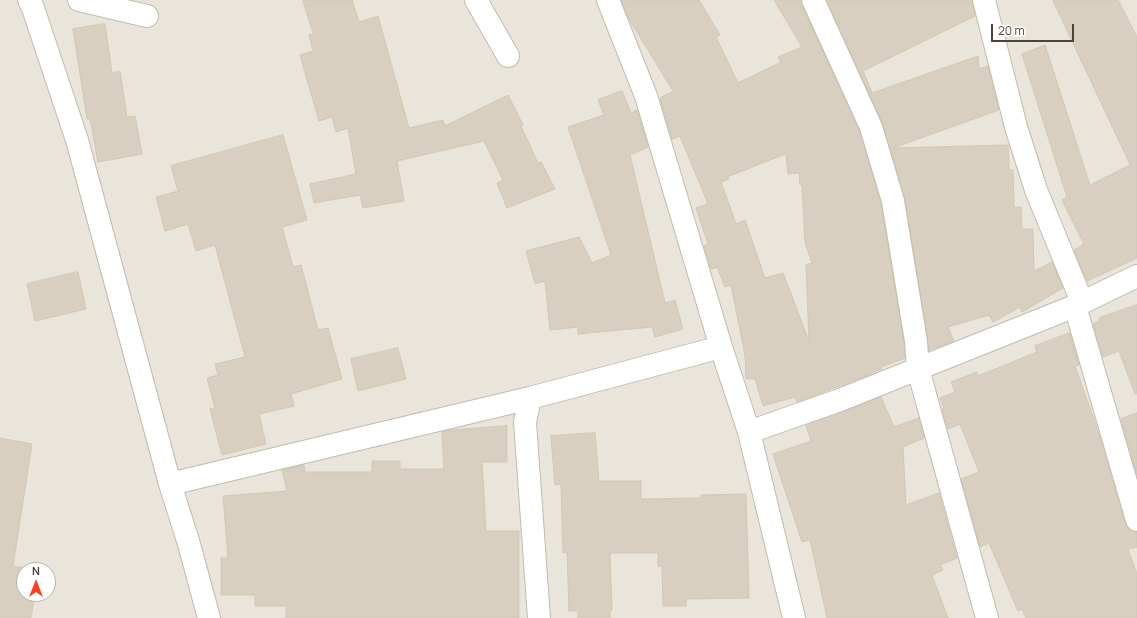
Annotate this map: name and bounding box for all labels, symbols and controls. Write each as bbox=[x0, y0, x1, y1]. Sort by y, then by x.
scale bar bbox=[993, 16, 1076, 42]
text: 20 m bbox=[998, 22, 1025, 39]
north arrow bbox=[16, 562, 56, 602]
text: N bbox=[32, 563, 40, 578]

